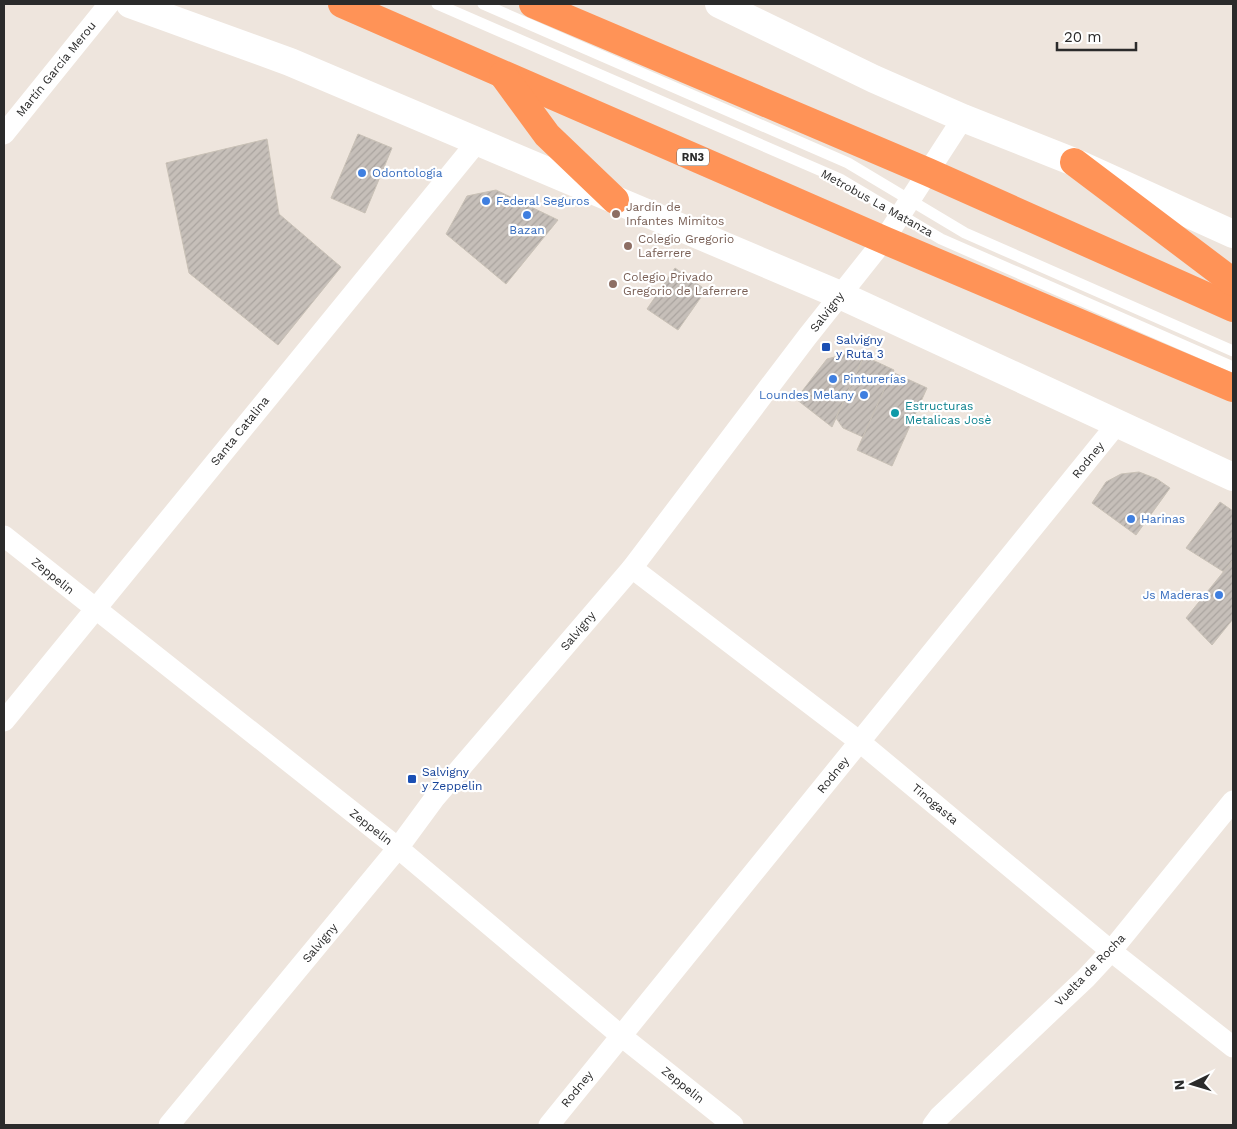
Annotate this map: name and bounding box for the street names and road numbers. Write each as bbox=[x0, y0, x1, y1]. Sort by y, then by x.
street label: Martín García Merou bbox=[13, 19, 99, 119]
road number: RN3 bbox=[677, 148, 709, 166]
street label: Metrobus La Matanza bbox=[818, 166, 936, 240]
street label: Salvigny bbox=[807, 289, 847, 335]
street label: Santa Catalina bbox=[208, 393, 272, 468]
street label: Rodney bbox=[1069, 438, 1107, 481]
street label: Zeppelin bbox=[29, 555, 77, 597]
street label: Salvigny bbox=[558, 608, 599, 654]
street label: Rodney bbox=[814, 753, 852, 796]
street label: Tinogasta bbox=[909, 781, 961, 828]
street label: Zeppelin bbox=[347, 806, 395, 848]
street label: Salvigny bbox=[300, 920, 341, 966]
street label: Vuelta de Rocha bbox=[1052, 931, 1128, 1009]
street label: Zeppelin bbox=[659, 1064, 707, 1106]
street label: Rodney bbox=[558, 1067, 596, 1110]

